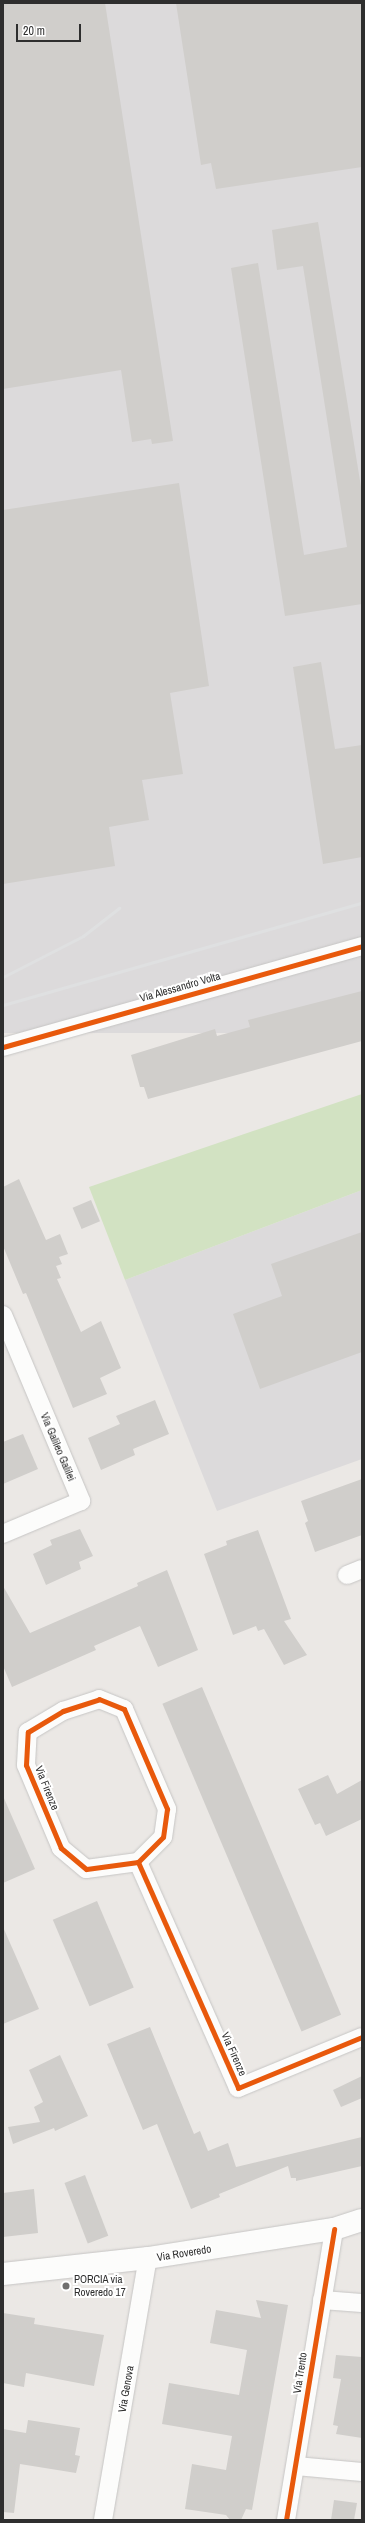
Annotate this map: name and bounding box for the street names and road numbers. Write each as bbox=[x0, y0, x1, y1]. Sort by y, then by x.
street label: Via Alessandro Volta bbox=[138, 969, 222, 1005]
street label: Via Galileo Galilei bbox=[38, 1411, 78, 1483]
street label: Via Firenze bbox=[32, 1764, 62, 1812]
street label: Via Firenze bbox=[219, 2030, 249, 2078]
street label: Via Roveredo bbox=[156, 2242, 212, 2264]
street label: Via Trento bbox=[290, 2351, 310, 2395]
street label: Via Genova bbox=[115, 2364, 137, 2414]

